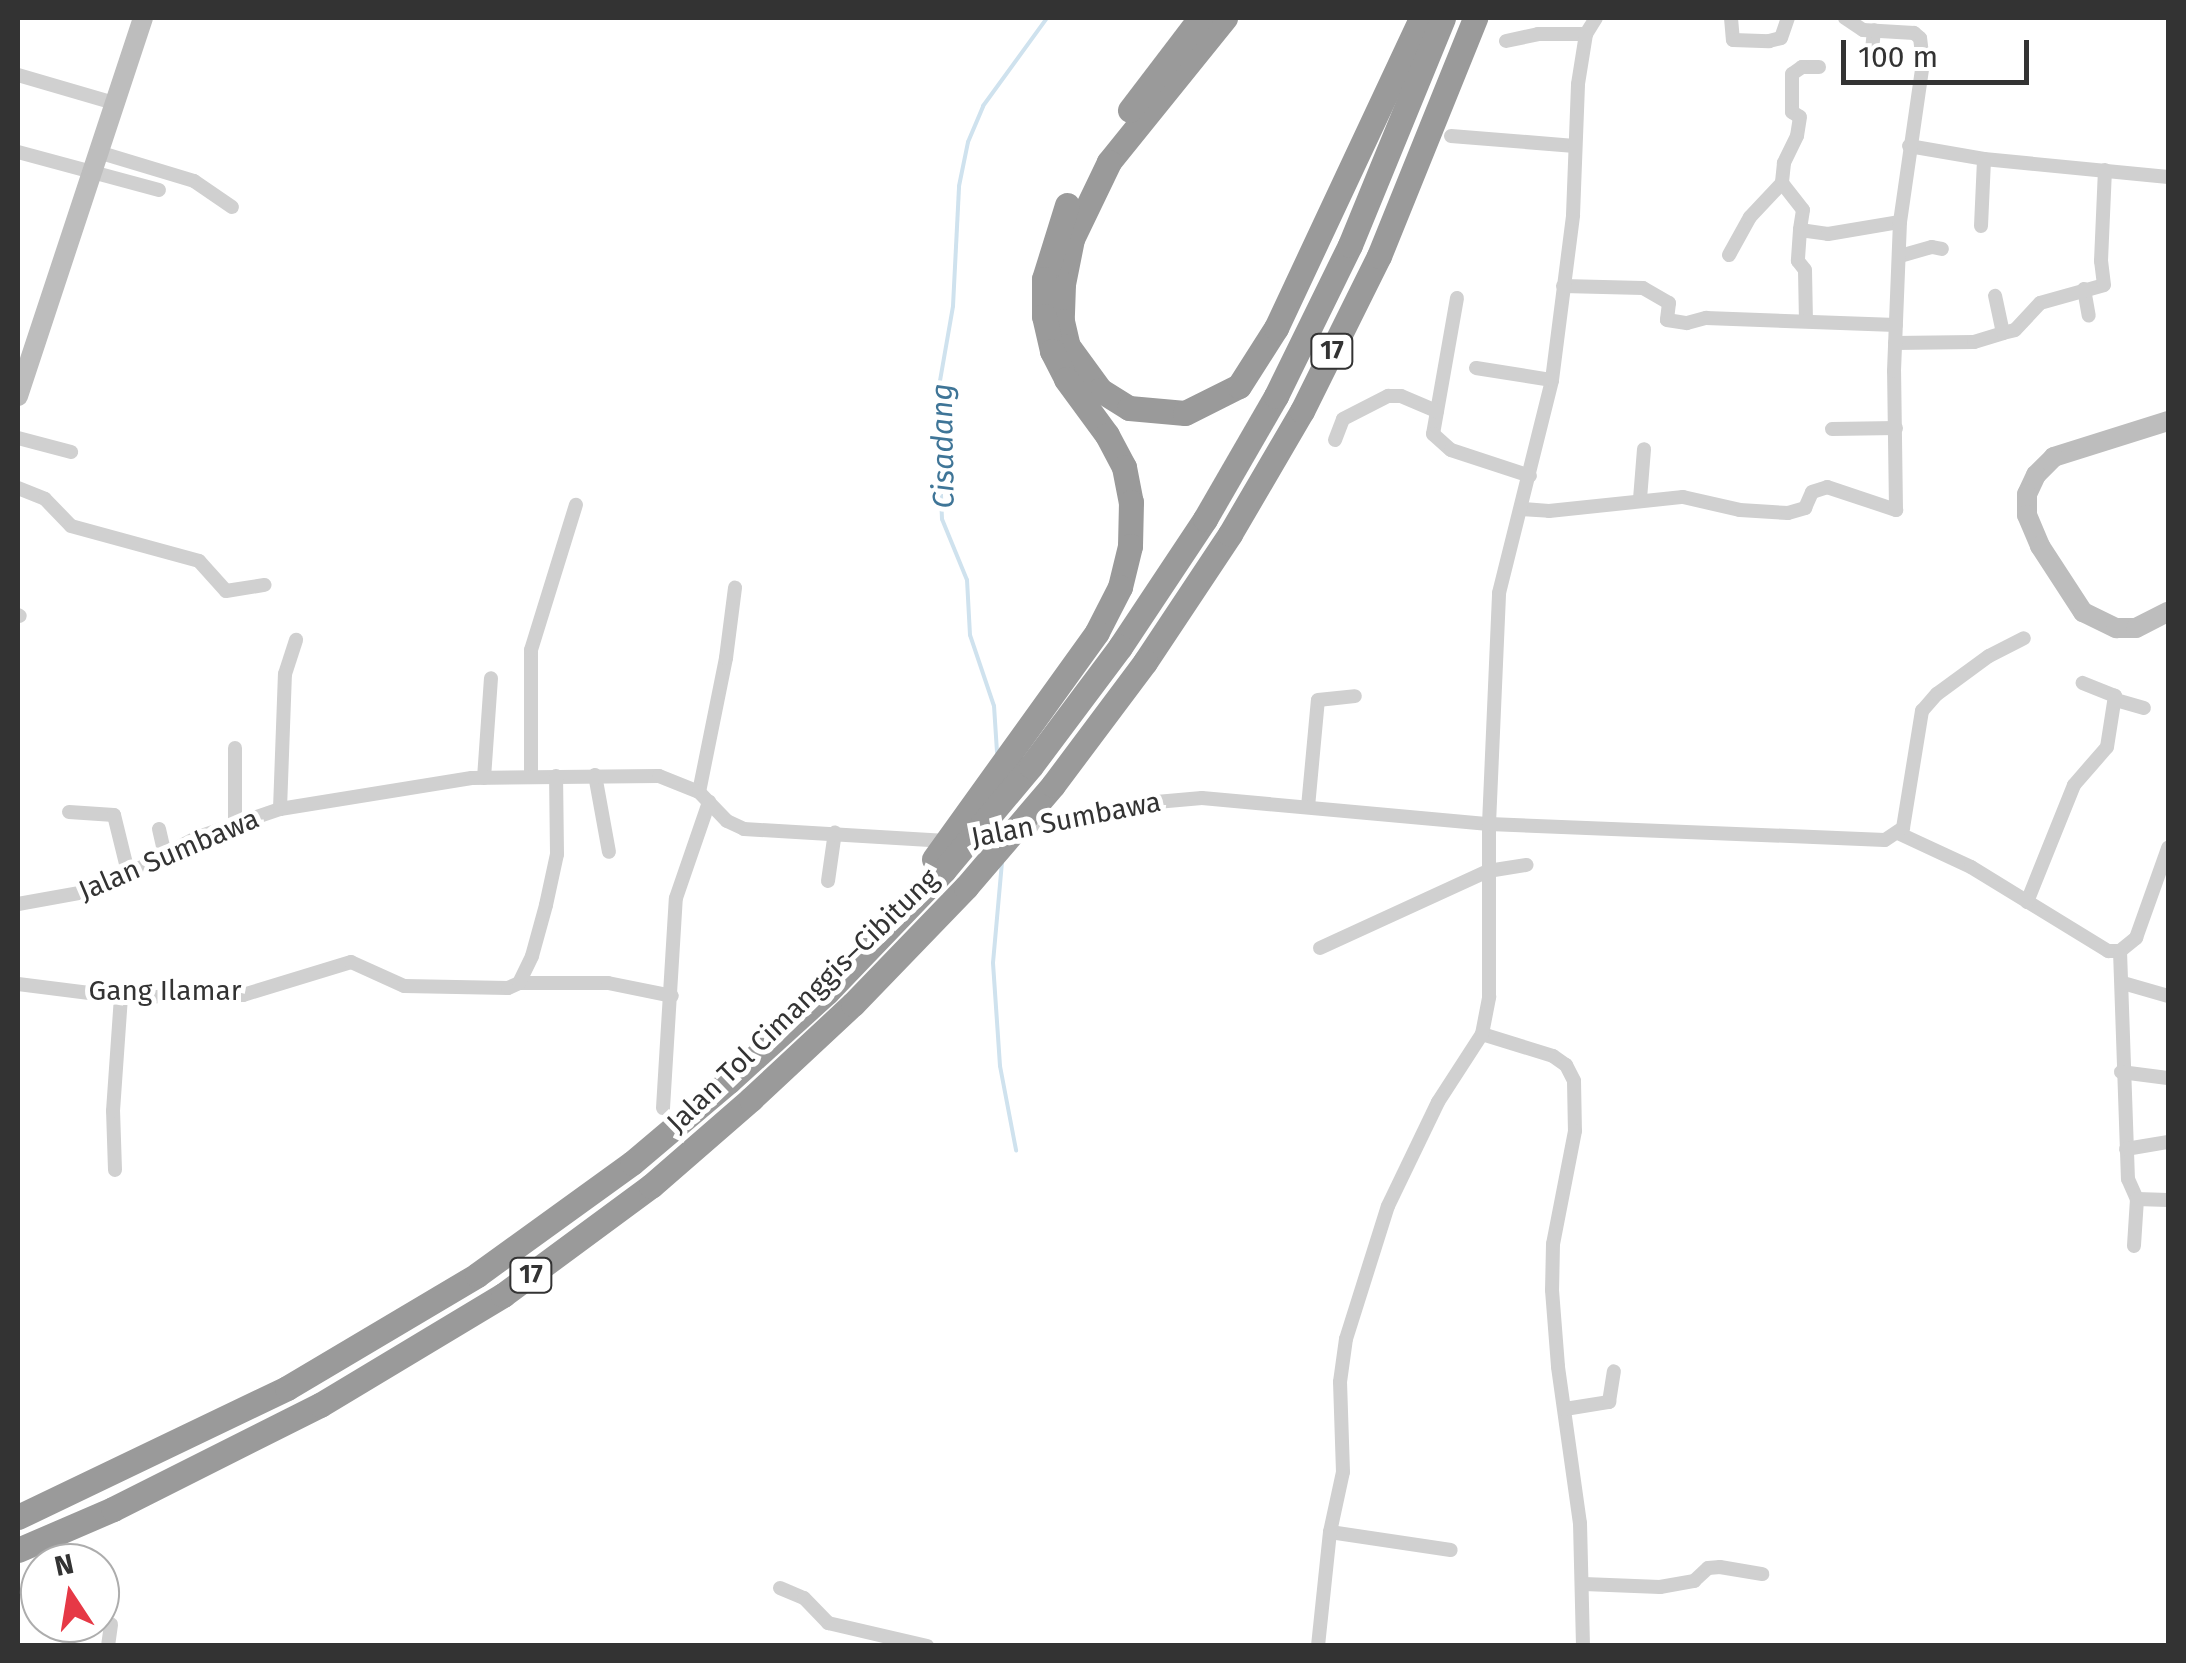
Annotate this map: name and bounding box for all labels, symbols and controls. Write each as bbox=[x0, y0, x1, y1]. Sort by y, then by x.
scale bar bbox=[1846, 20, 2034, 82]
text: 100 m bbox=[1858, 39, 1938, 75]
road number: 17 bbox=[1310, 331, 1354, 371]
water label: Cisadang bbox=[924, 383, 962, 509]
street label: Jalan Sumbawa bbox=[968, 785, 1164, 855]
street label: Jalan Sumbawa bbox=[74, 802, 264, 908]
street label: Jalan Tol Cimanggis–Cibitung bbox=[660, 862, 946, 1140]
street label: Gang Ilamar bbox=[89, 974, 241, 1008]
road number: 17 bbox=[508, 1255, 554, 1295]
north arrow bbox=[20, 1543, 120, 1643]
text: N bbox=[52, 1547, 77, 1583]

